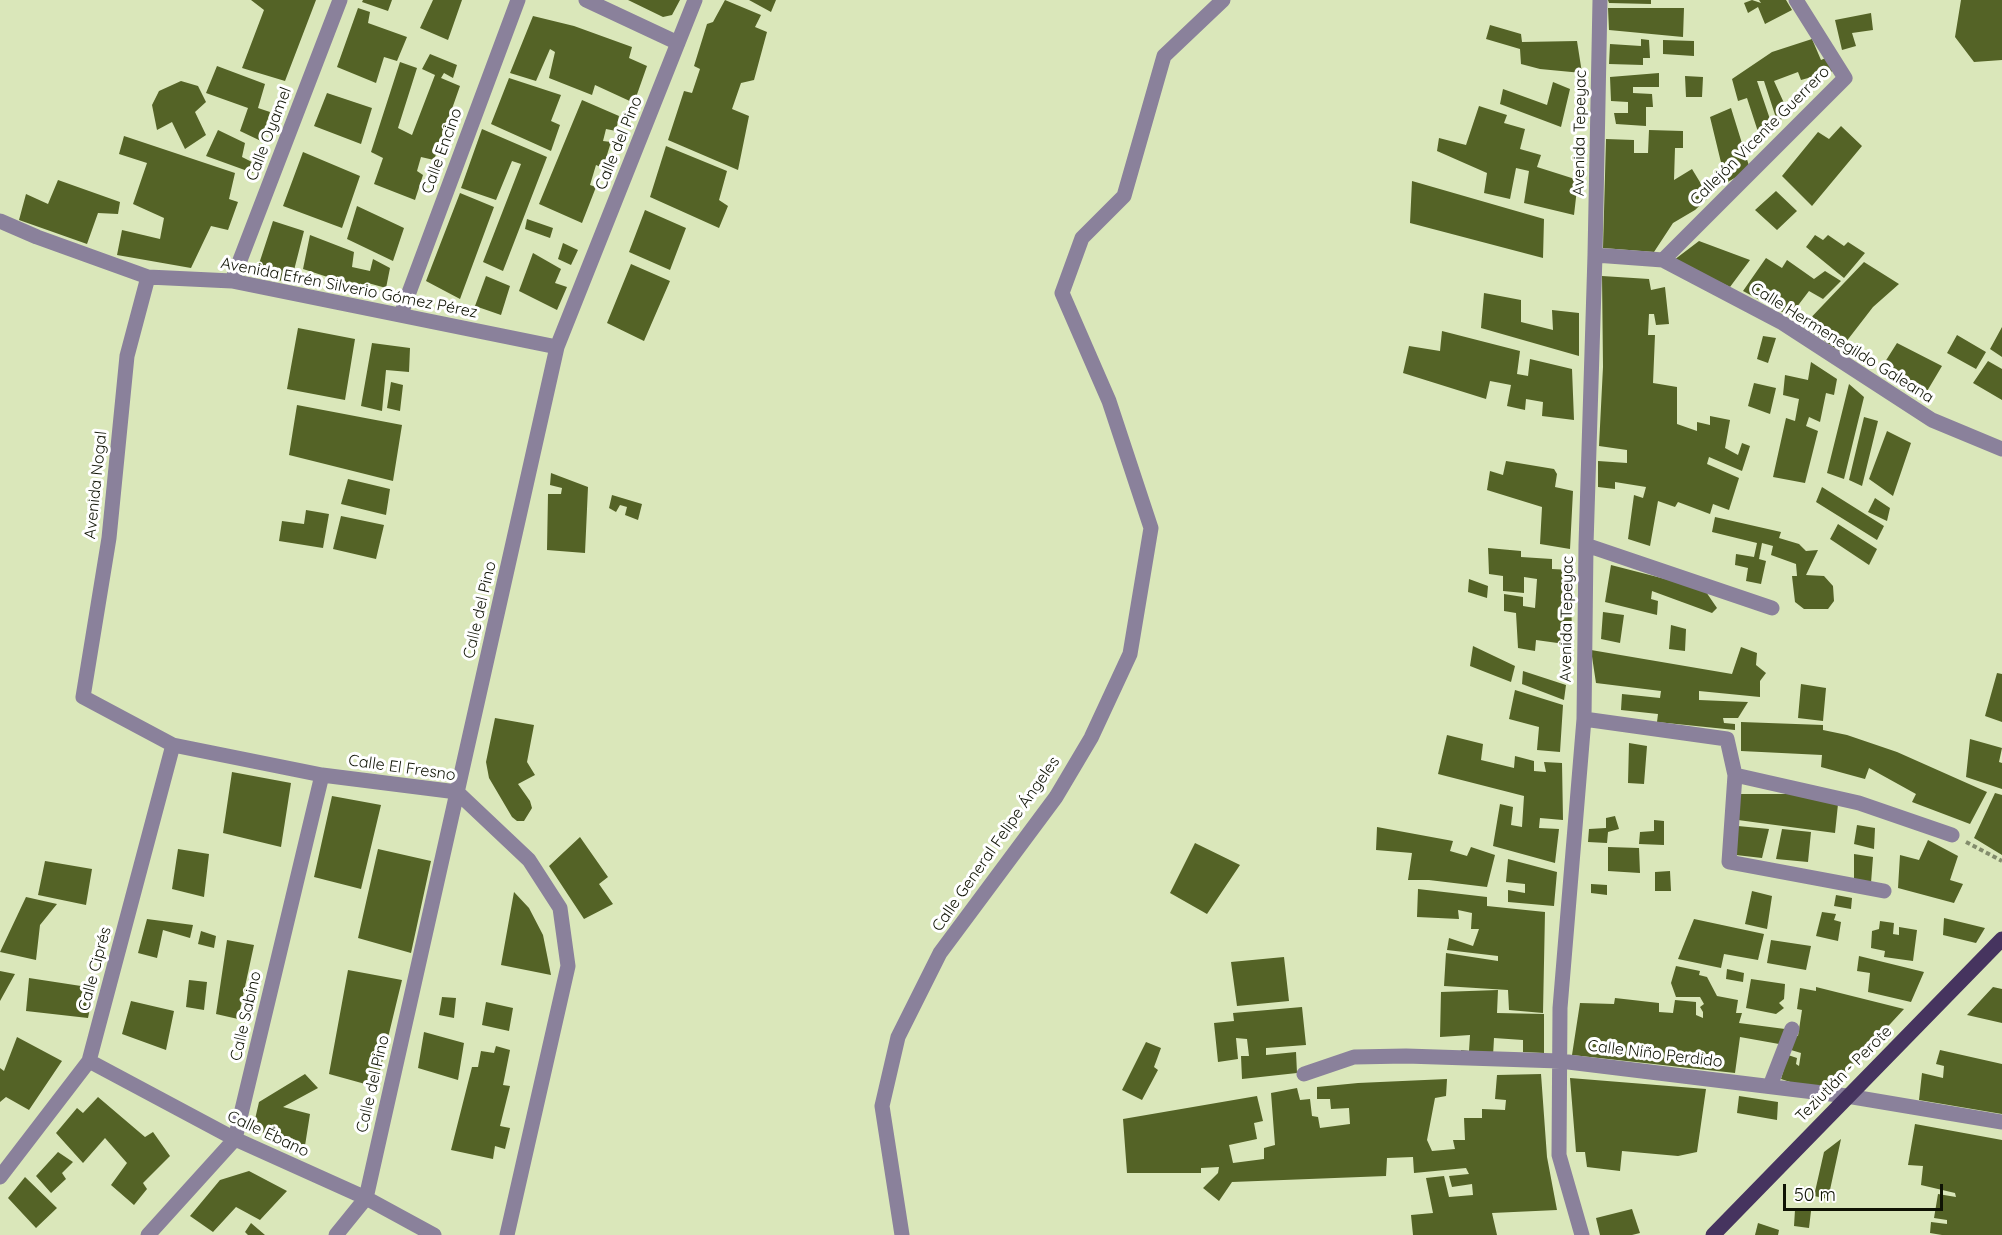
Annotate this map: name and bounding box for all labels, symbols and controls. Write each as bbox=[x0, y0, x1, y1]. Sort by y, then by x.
street label: Callejón Vicente Guerrero bbox=[1686, 62, 1834, 210]
street label: Avenida Tepeyac bbox=[1569, 70, 1591, 196]
street label: Calle Oyamel bbox=[242, 84, 296, 184]
street label: Calle del Pino bbox=[591, 93, 647, 193]
street label: Calle Encino bbox=[418, 106, 466, 196]
street label: Avenida Efrén Silverio Gómez Pérez bbox=[219, 254, 479, 322]
street label: Calle Hermenegildo Galeana bbox=[1747, 279, 1937, 407]
street label: Avenida Nogal bbox=[81, 430, 111, 540]
street label: Avenida Tepeyac bbox=[1556, 556, 1578, 682]
street label: Calle del Pino bbox=[459, 559, 501, 661]
street label: Calle El Fresno bbox=[347, 751, 457, 785]
street label: Calle General Felipe Ángeles bbox=[928, 753, 1064, 935]
street label: Calle Ciprés bbox=[75, 925, 115, 1013]
street label: Calle Sabino bbox=[226, 969, 266, 1063]
street label: Teziutlán - Perote bbox=[1792, 1022, 1896, 1126]
street label: Calle del Pino bbox=[352, 1033, 394, 1135]
street label: Calle Niño Perdido bbox=[1586, 1036, 1724, 1072]
street label: Calle Ébano bbox=[224, 1107, 312, 1161]
scale bar bbox=[1786, 1172, 1946, 1210]
text: 50 m bbox=[1794, 1183, 1836, 1206]

